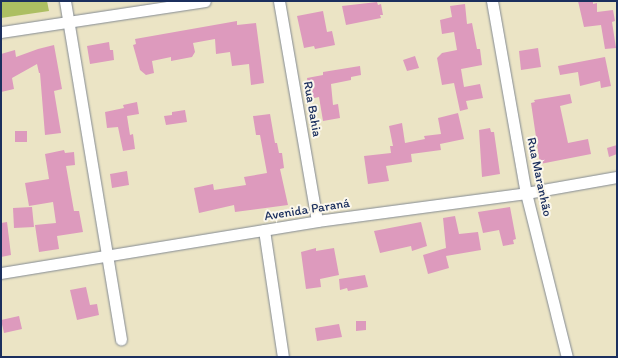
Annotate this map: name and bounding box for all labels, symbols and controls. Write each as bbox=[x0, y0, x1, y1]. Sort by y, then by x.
street label: Rua Bahia bbox=[299, 80, 325, 138]
street label: Rua Maranhão bbox=[523, 136, 555, 218]
street label: Avenida Paraná bbox=[263, 196, 351, 224]

